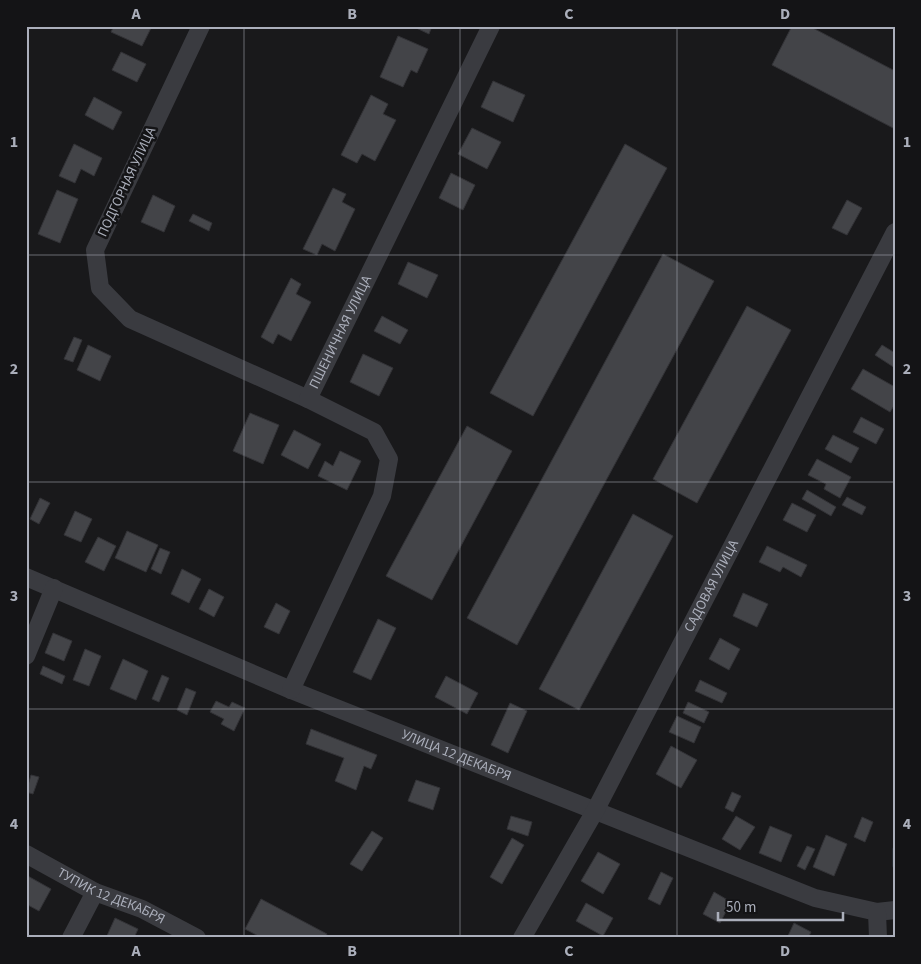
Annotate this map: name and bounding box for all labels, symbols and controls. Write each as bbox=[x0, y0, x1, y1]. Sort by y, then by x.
text: A bbox=[130, 3, 141, 25]
text: B bbox=[347, 3, 357, 25]
text: C bbox=[564, 3, 574, 25]
text: D bbox=[780, 3, 790, 25]
street label: ПОДГОРНАЯ УЛИЦА bbox=[93, 123, 161, 240]
text: 1 bbox=[10, 131, 18, 153]
text: 1 bbox=[903, 131, 911, 153]
street label: ПШЕНИЧНАЯ УЛИЦА bbox=[304, 272, 377, 392]
text: 2 bbox=[10, 358, 18, 380]
text: 2 bbox=[903, 358, 911, 380]
street label: САДОВАЯ УЛИЦА bbox=[679, 536, 744, 636]
text: 3 bbox=[10, 585, 18, 607]
text: 3 bbox=[903, 585, 911, 607]
street label: УЛИЦА 12 ДЕКАБРЯ bbox=[398, 725, 514, 786]
text: 4 bbox=[10, 813, 19, 835]
text: 4 bbox=[903, 813, 912, 835]
street label: ТУПИК 12 ДЕКАБРЯ bbox=[53, 863, 168, 929]
scale bar bbox=[718, 889, 844, 921]
text: 50 m bbox=[726, 897, 756, 918]
text: A bbox=[130, 940, 141, 962]
text: B bbox=[347, 940, 357, 962]
text: C bbox=[564, 940, 574, 962]
text: D bbox=[780, 940, 790, 962]

